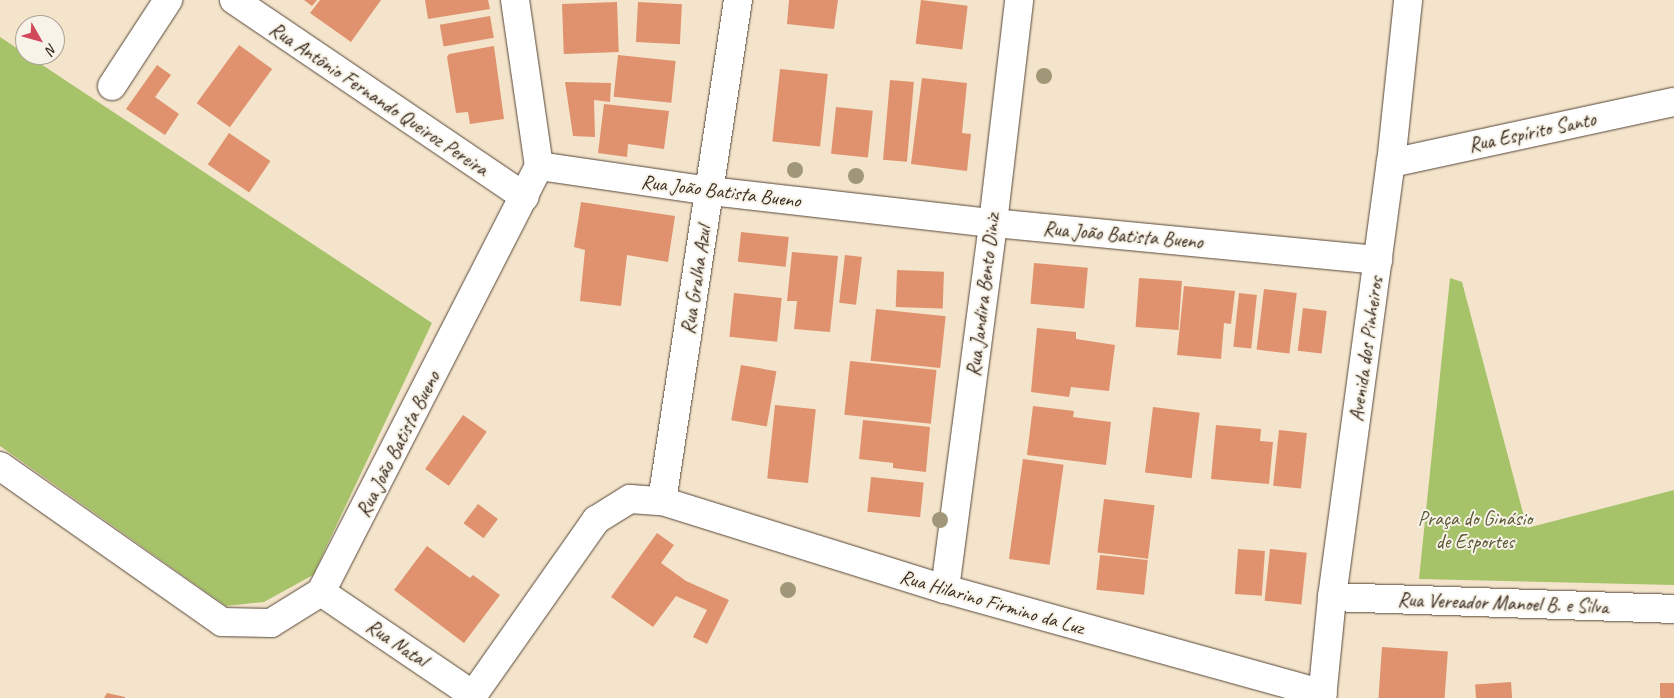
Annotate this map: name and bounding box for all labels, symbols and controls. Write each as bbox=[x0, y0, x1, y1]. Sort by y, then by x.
north arrow bbox=[15, 15, 65, 65]
street label: Rua Antônio Fernando Queiroz Pereira bbox=[265, 17, 493, 181]
text: N bbox=[42, 40, 61, 58]
street label: Rua Espírito Santo bbox=[1466, 107, 1598, 157]
street label: Rua João Batista Bueno bbox=[640, 169, 802, 213]
street label: Rua Jandira Bento Diniz bbox=[961, 212, 1005, 378]
street label: Rua João Batista Bueno bbox=[1042, 216, 1204, 254]
street label: Rua Gralha Azul bbox=[676, 224, 716, 336]
street label: Avenida dos Pinheiros bbox=[1344, 275, 1388, 423]
street label: Rua João Batista Bueno bbox=[351, 367, 445, 521]
park label: Praça do Ginásio de Esportes bbox=[1418, 506, 1532, 553]
street label: Rua Hilarino Firmino da Luz bbox=[898, 564, 1086, 640]
street label: Rua Vereador Manoel B. e Silva bbox=[1397, 587, 1609, 619]
street label: Rua Natal bbox=[362, 614, 432, 672]

